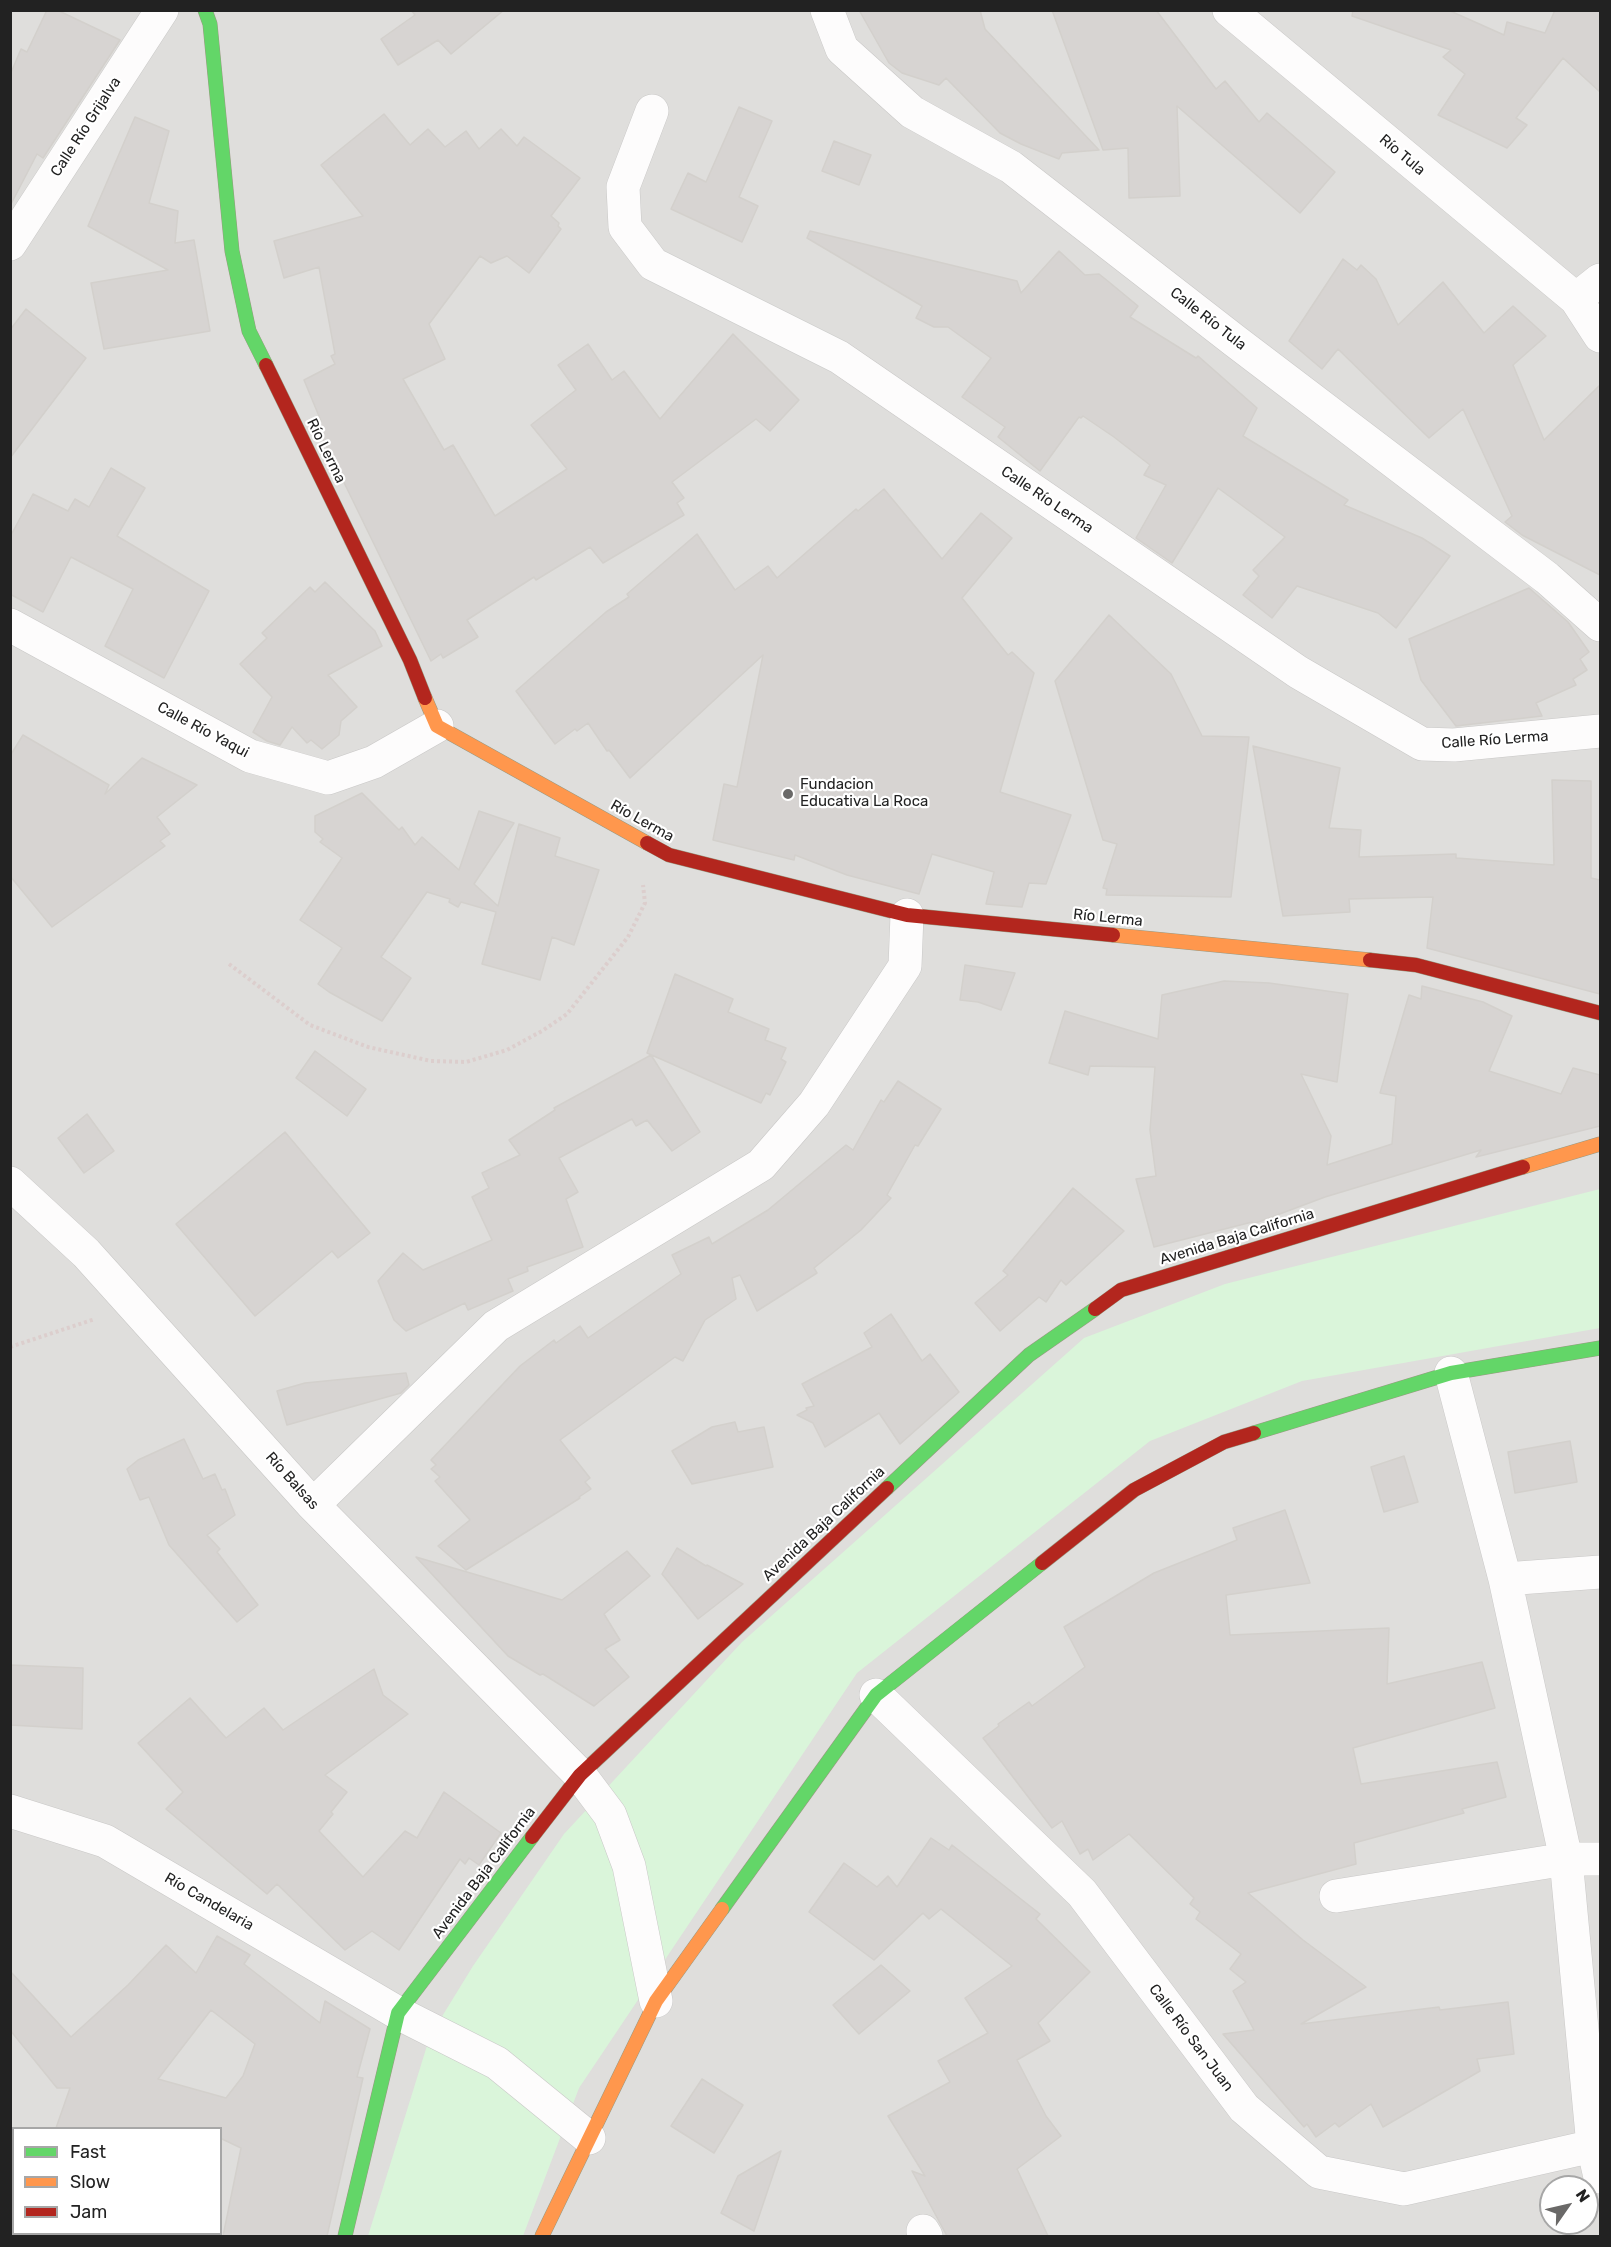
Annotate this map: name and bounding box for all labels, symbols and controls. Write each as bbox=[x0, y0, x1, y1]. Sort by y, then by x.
street label: Calle Río Grijalva bbox=[47, 74, 125, 180]
street label: Río Tula bbox=[1375, 131, 1429, 179]
street label: Calle Río Tula bbox=[1166, 284, 1250, 354]
street label: Río Lerma bbox=[303, 416, 349, 486]
street label: Calle Río Lerma bbox=[997, 463, 1097, 537]
street label: Calle Río Yaqui bbox=[154, 698, 252, 762]
street label: Calle Río Lerma bbox=[1441, 727, 1549, 753]
place label: Fundacion Educativa La Roca bbox=[800, 776, 928, 811]
marker: Fundacion Educativa La Roca bbox=[781, 787, 795, 801]
street label: Río Lerma bbox=[607, 796, 677, 846]
street label: Río Lerma bbox=[1072, 905, 1144, 931]
street label: Avenida Baja California bbox=[1158, 1205, 1316, 1269]
street label: Río Balsas bbox=[261, 1448, 323, 1514]
street label: Avenida Baja California bbox=[759, 1463, 889, 1585]
street label: Avenida Baja California bbox=[429, 1804, 539, 1942]
street label: Río Candelaria bbox=[161, 1869, 257, 1935]
street label: Calle Río San Juan bbox=[1145, 1981, 1237, 2095]
legend bbox=[12, 2127, 222, 2235]
text: Fast bbox=[70, 2141, 106, 2163]
text: Slow bbox=[70, 2171, 110, 2193]
north arrow bbox=[1539, 2175, 1599, 2235]
text: N bbox=[1572, 2186, 1594, 2206]
text: Jam bbox=[70, 2201, 107, 2223]

